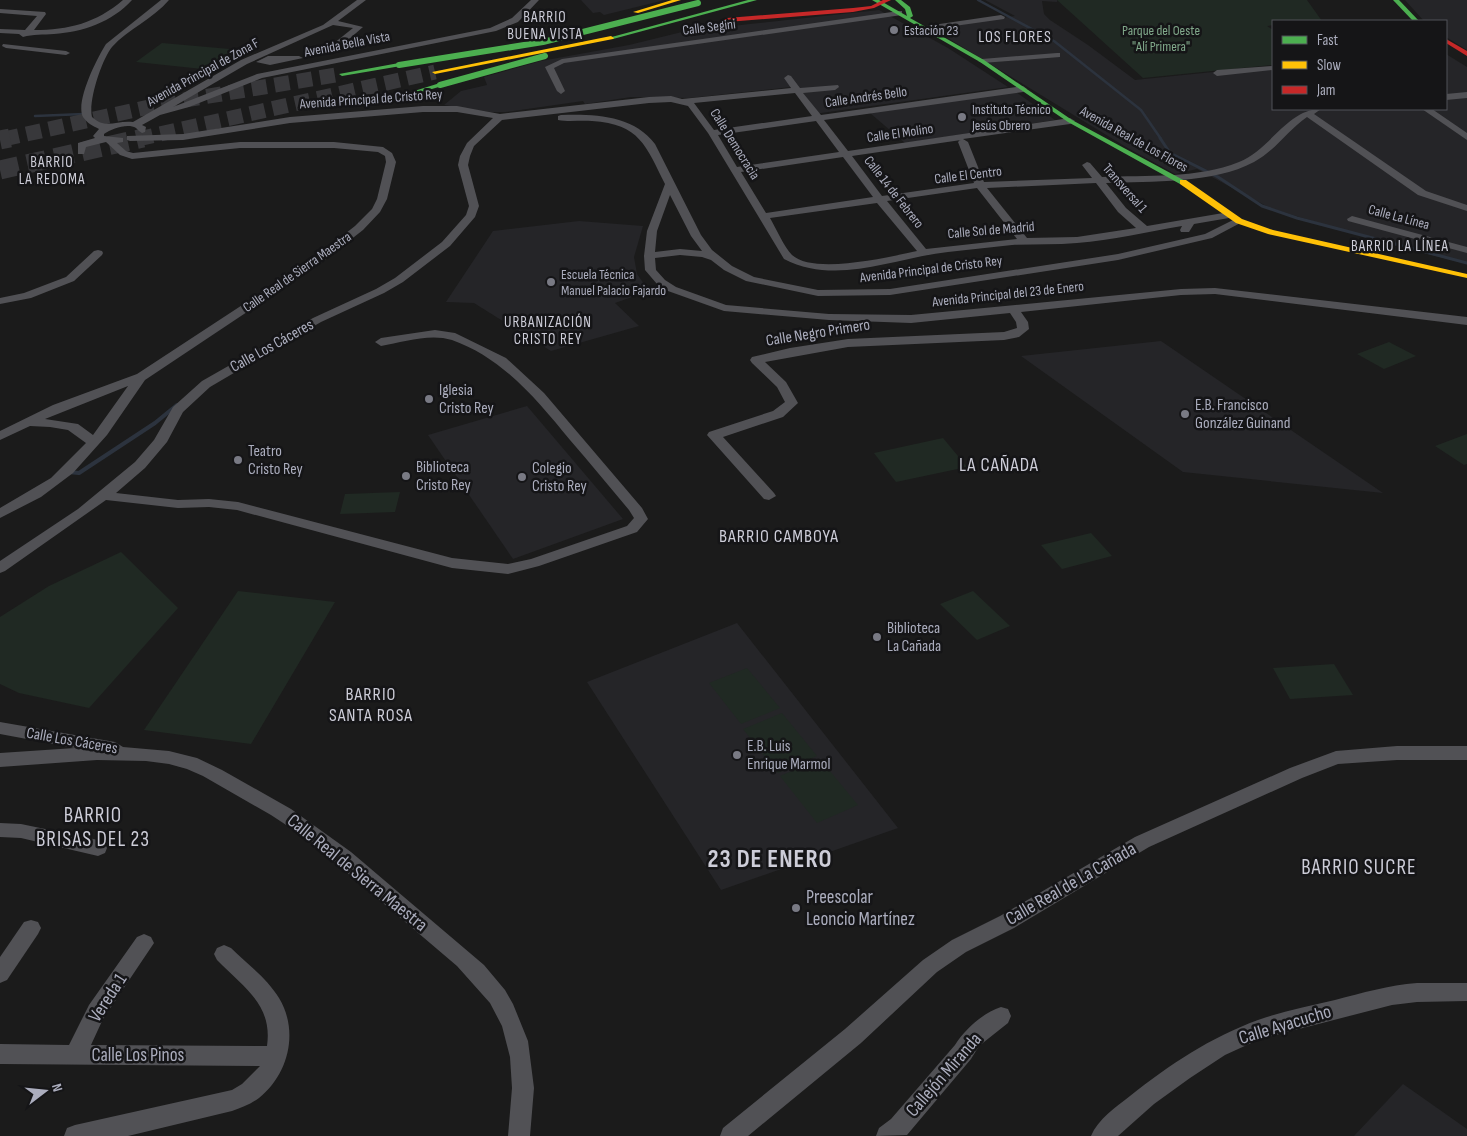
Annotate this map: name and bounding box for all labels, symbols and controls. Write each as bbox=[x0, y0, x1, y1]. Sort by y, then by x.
district label: BARRIO BUENA VISTA bbox=[507, 8, 583, 44]
street label: Calle Segini bbox=[681, 15, 737, 39]
legend bbox=[1272, 20, 1447, 110]
place label: Estación 23 bbox=[904, 22, 958, 39]
park label: Parque del Oeste "Alí Primera" bbox=[1122, 22, 1200, 55]
marker: Estación 23 bbox=[888, 24, 900, 36]
street label: Avenida Bella Vista bbox=[302, 27, 391, 61]
district label: LOS FLORES bbox=[978, 28, 1052, 47]
text: Fast bbox=[1317, 31, 1339, 50]
street label: Avenida Principal de Zona F bbox=[143, 34, 262, 110]
text: Slow bbox=[1317, 56, 1341, 75]
text: Jam bbox=[1316, 81, 1335, 100]
street label: Calle Andrés Bello bbox=[824, 83, 908, 111]
street label: Avenida Principal de Cristo Rey bbox=[298, 85, 444, 113]
place label: Instituto Técnico Jesús Obrero bbox=[971, 101, 1051, 134]
street label: Avenida Real de Los Flores bbox=[1076, 102, 1191, 176]
street label: Calle Democracia bbox=[706, 105, 764, 183]
marker: Instituto Técnico Jesús Obrero bbox=[956, 111, 968, 123]
street label: Calle El Molino bbox=[866, 120, 935, 146]
street label: Calle 14 de Febrero bbox=[860, 152, 928, 232]
district label: BARRIO LA REDOMA bbox=[19, 153, 85, 189]
street label: Transversal 1 bbox=[1099, 160, 1151, 216]
street label: Calle El Centro bbox=[933, 162, 1003, 188]
street label: Calle La Línea bbox=[1367, 201, 1431, 233]
street label: Calle Sol de Madrid bbox=[947, 218, 1035, 242]
street label: Calle Real de Sierra Maestra bbox=[240, 228, 354, 316]
district label: BARRIO LA LÍNEA bbox=[1351, 237, 1449, 256]
street label: Avenida Principal de Cristo Rey bbox=[858, 252, 1004, 286]
place label: Escuela Técnica Manuel Palacio Fajardo bbox=[561, 266, 666, 299]
marker: Escuela Técnica Manuel Palacio Fajardo bbox=[545, 276, 557, 288]
street label: Avenida Principal del 23 de Enero bbox=[930, 278, 1085, 311]
district label: URBANIZACIÓN CRISTO REY bbox=[504, 313, 592, 349]
street label: Calle Los Cáceres bbox=[227, 315, 317, 377]
street label: Calle Negro Primero bbox=[765, 315, 871, 351]
place label: Iglesia Cristo Rey bbox=[439, 381, 494, 418]
marker: Iglesia Cristo Rey bbox=[423, 393, 435, 405]
place label: E.B. Francisco González Guinand bbox=[1195, 396, 1290, 433]
marker: E.B. Francisco González Guinand bbox=[1179, 408, 1191, 420]
place label: Teatro Cristo Rey bbox=[248, 442, 303, 479]
marker: Teatro Cristo Rey bbox=[232, 454, 244, 466]
district label: LA CAÑADA bbox=[959, 454, 1039, 477]
place label: Biblioteca Cristo Rey bbox=[416, 458, 471, 495]
place label: Colegio Cristo Rey bbox=[532, 459, 587, 496]
marker: Biblioteca Cristo Rey bbox=[400, 470, 412, 482]
marker: Colegio Cristo Rey bbox=[516, 471, 528, 483]
district label: BARRIO CAMBOYA bbox=[719, 526, 839, 547]
place label: Biblioteca La Cañada bbox=[887, 619, 941, 656]
marker: Biblioteca La Cañada bbox=[871, 631, 883, 643]
district label: BARRIO SANTA ROSA bbox=[329, 684, 413, 726]
street label: Calle Los Cáceres bbox=[25, 724, 119, 758]
place label: E.B. Luis Enrique Marmol bbox=[747, 737, 830, 774]
marker: E.B. Luis Enrique Marmol bbox=[731, 749, 743, 761]
district label: BARRIO BRISAS DEL 23 bbox=[36, 803, 150, 852]
street label: Calle Real de Sierra Maestra bbox=[282, 809, 432, 937]
street label: Calle Real de La Cañada bbox=[1002, 837, 1140, 931]
district label: 23 DE ENERO bbox=[708, 844, 832, 875]
district label: BARRIO SUCRE bbox=[1301, 855, 1417, 880]
place label: Preescolar Leoncio Martínez bbox=[806, 886, 915, 931]
marker: Preescolar Leoncio Martínez bbox=[790, 902, 802, 914]
street label: Vereda 1 bbox=[84, 969, 132, 1027]
street label: Calle Ayacucho bbox=[1236, 1000, 1334, 1050]
street label: Callejón Miranda bbox=[901, 1028, 987, 1122]
street label: Calle Los Pinos bbox=[92, 1044, 185, 1067]
north arrow bbox=[20, 1066, 70, 1116]
text: N bbox=[48, 1082, 66, 1093]

